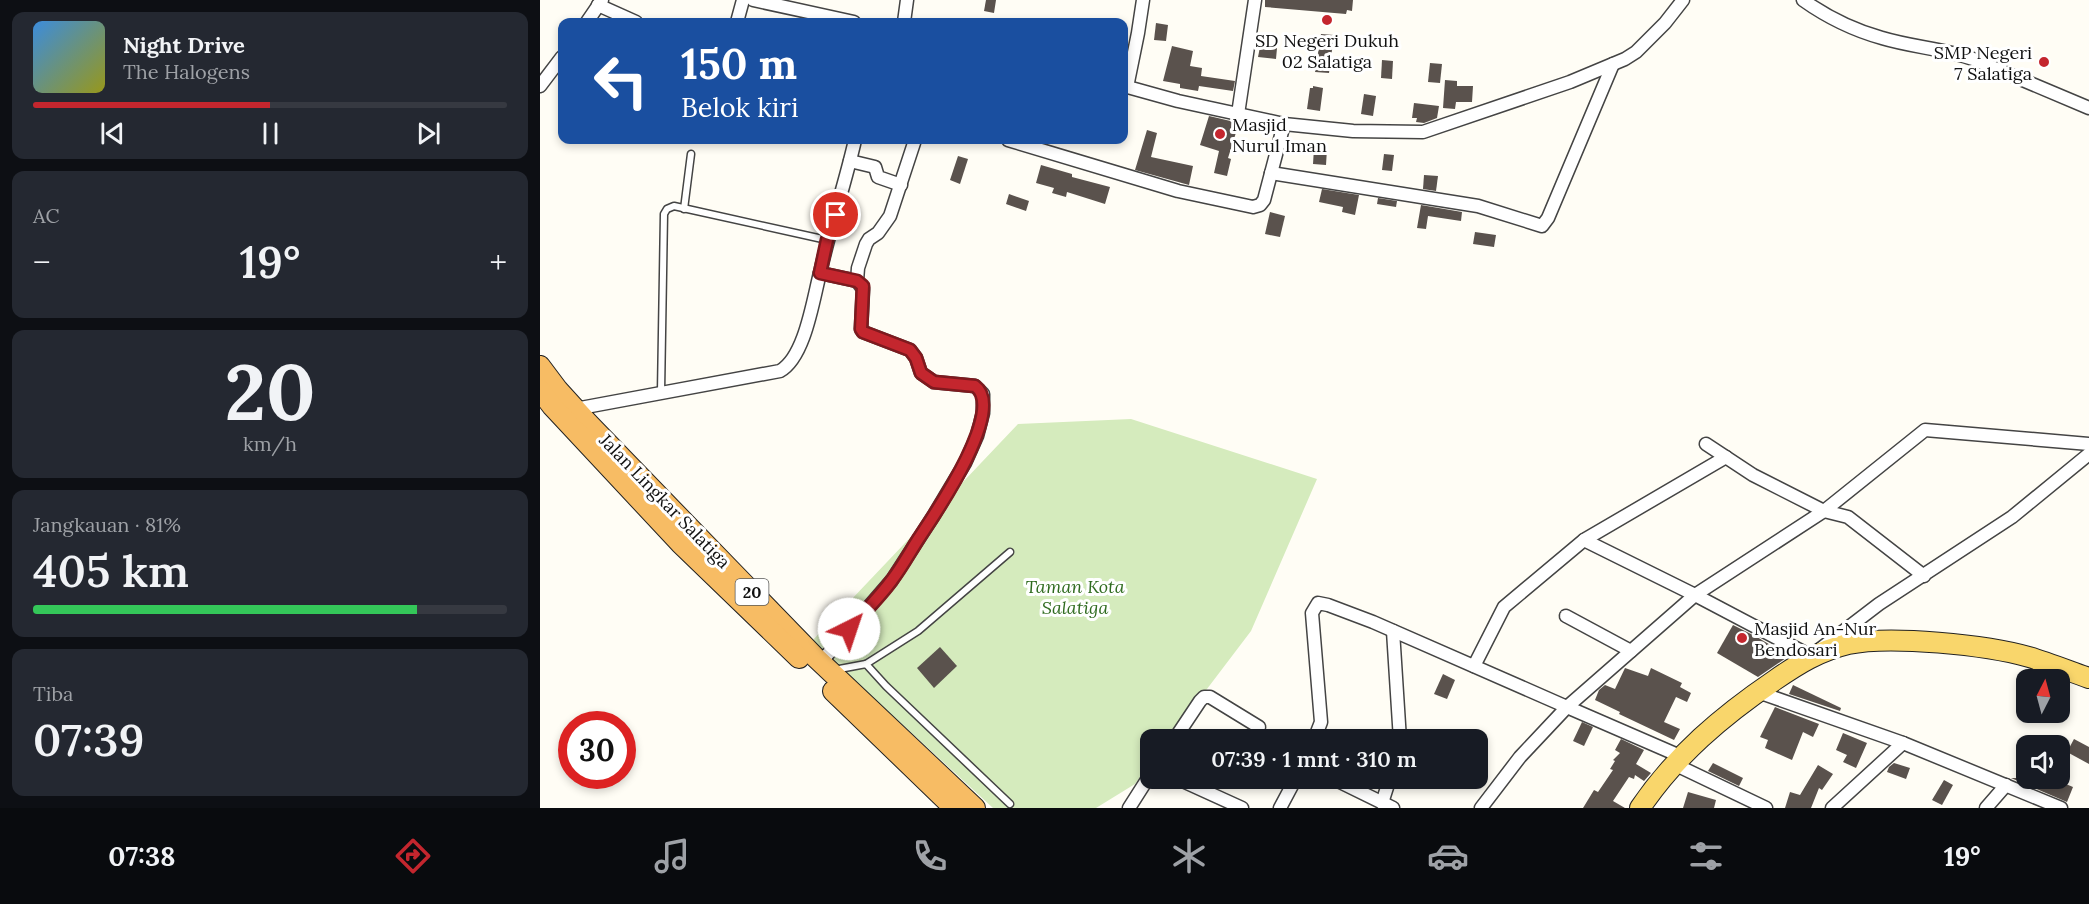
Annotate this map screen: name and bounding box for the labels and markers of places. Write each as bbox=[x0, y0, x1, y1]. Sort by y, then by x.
marker: SD Negeri Dukuh 02 Salatiga bbox=[1320, 13, 1334, 27]
place label: SD Negeri Dukuh 02 Salatiga bbox=[1255, 29, 1399, 73]
place label: SMP Negeri 7 Salatiga bbox=[1934, 41, 2032, 85]
marker: SMP Negeri 7 Salatiga bbox=[2037, 55, 2051, 69]
place label: Masjid Nurul Iman bbox=[1232, 113, 1327, 157]
marker: Masjid Nurul Iman bbox=[1213, 127, 1227, 141]
pin bbox=[810, 189, 861, 240]
place label: Masjid An-Nur Bendosari bbox=[1754, 617, 1877, 661]
marker: Masjid An-Nur Bendosari bbox=[1735, 631, 1749, 645]

